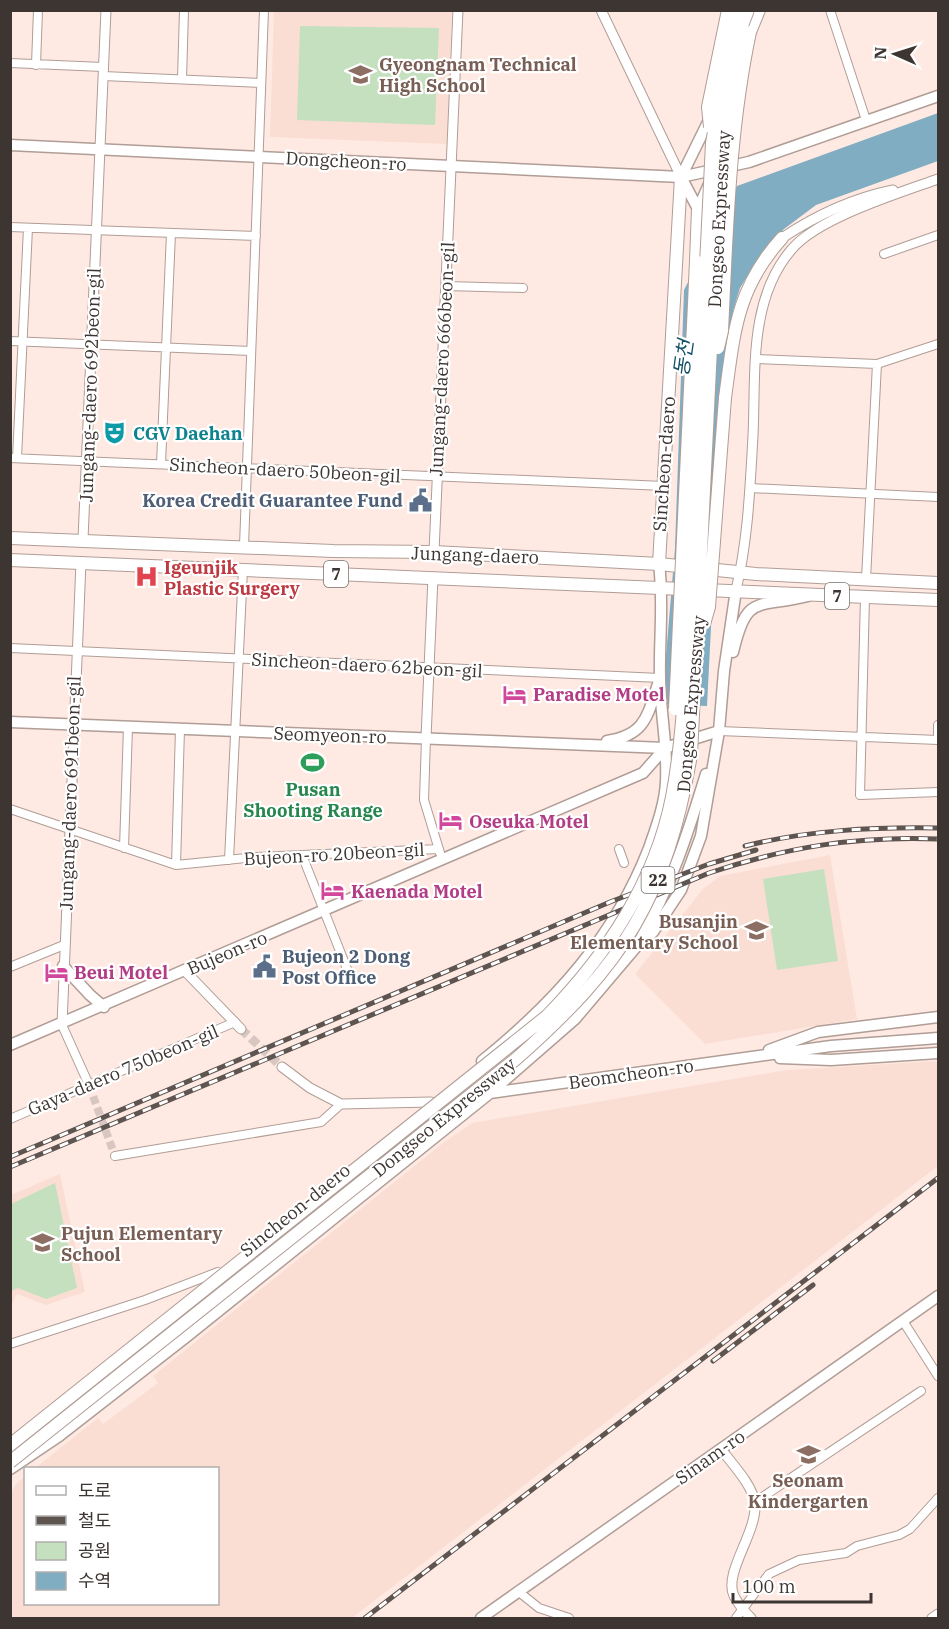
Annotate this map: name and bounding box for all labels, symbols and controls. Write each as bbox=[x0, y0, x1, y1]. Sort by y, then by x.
north arrow bbox=[865, 24, 925, 84]
text: N bbox=[870, 46, 890, 60]
place label: Gyeongnam Technical High School bbox=[379, 53, 577, 97]
school or university icon: Gyeongnam Technical High School bbox=[348, 61, 374, 87]
street label: Dongseo Expressway bbox=[703, 129, 735, 308]
street label: Dongcheon-ro bbox=[285, 146, 407, 176]
street label: Jungang-daero 666beon-gil bbox=[424, 241, 460, 477]
street label: Jungang-daero 692beon-gil bbox=[74, 267, 106, 503]
water label: 동천 bbox=[667, 335, 699, 378]
street label: Sincheon-daero bbox=[648, 396, 680, 532]
theatre icon: CGV Daehan bbox=[102, 420, 128, 446]
place label: CGV Daehan bbox=[133, 422, 243, 445]
street label: Sincheon-daero 50beon-gil bbox=[169, 452, 401, 488]
public building icon: Korea Credit Guarantee Fund bbox=[408, 487, 434, 513]
place label: Korea Credit Guarantee Fund bbox=[142, 489, 403, 512]
street label: Jungang-daero bbox=[411, 541, 539, 569]
place label: Igeunjik Plastic Surgery bbox=[164, 556, 301, 600]
road number: 7 bbox=[324, 561, 348, 587]
hospital icon: Igeunjik Plastic Surgery bbox=[133, 564, 159, 590]
road number: 7 bbox=[825, 583, 849, 609]
street label: Dongseo Expressway bbox=[672, 614, 710, 794]
street label: Sincheon-daero 62beon-gil bbox=[251, 647, 483, 683]
street label: Jungang-daero 691beon-gil bbox=[54, 675, 86, 911]
hotel icon: Paradise Motel bbox=[502, 681, 528, 707]
place label: Paradise Motel bbox=[533, 683, 665, 706]
street label: Seomyeon-ro bbox=[273, 722, 387, 748]
sports icon: Pusan Shooting Range bbox=[300, 750, 326, 776]
place label: Pusan Shooting Range bbox=[243, 778, 383, 822]
hotel icon: Oseuka Motel bbox=[438, 808, 464, 834]
place label: Oseuka Motel bbox=[469, 810, 589, 833]
street label: Bujeon-ro 20beon-gil bbox=[243, 838, 425, 870]
road number: 22 bbox=[642, 867, 674, 893]
hotel icon: Kaenada Motel bbox=[320, 878, 346, 904]
place label: Kaenada Motel bbox=[351, 880, 483, 903]
place label: Busanjin Elementary School bbox=[570, 910, 738, 954]
school or university icon: Busanjin Elementary School bbox=[743, 918, 769, 944]
street label: Bujeon-ro bbox=[183, 926, 271, 980]
place label: Bujeon 2 Dong Post Office bbox=[282, 945, 411, 989]
public building icon: Bujeon 2 Dong Post Office bbox=[251, 953, 277, 979]
hotel icon: Beui Motel bbox=[43, 959, 69, 985]
place label: Beui Motel bbox=[74, 961, 168, 984]
street label: Gaya-daero 750beon-gil bbox=[24, 1019, 222, 1121]
street label: Dongseo Expressway bbox=[368, 1052, 521, 1182]
street label: Beomcheon-ro bbox=[567, 1054, 695, 1094]
street label: Sincheon-daero bbox=[235, 1158, 355, 1262]
place label: Pujun Elementary School bbox=[61, 1222, 223, 1266]
school or university icon: Pujun Elementary School bbox=[30, 1230, 56, 1256]
street label: Sinam-ro bbox=[671, 1425, 749, 1489]
school or university icon: Seonam Kindergarten bbox=[795, 1441, 821, 1467]
legend bbox=[24, 1467, 219, 1605]
place label: Seonam Kindergarten bbox=[748, 1469, 868, 1513]
text: 도로 bbox=[78, 1479, 111, 1502]
text: 철도 bbox=[78, 1509, 111, 1532]
text: 공원 bbox=[78, 1539, 111, 1562]
scale bar bbox=[733, 1566, 871, 1604]
text: 수역 bbox=[78, 1569, 111, 1592]
text: 100 m bbox=[742, 1575, 796, 1598]

